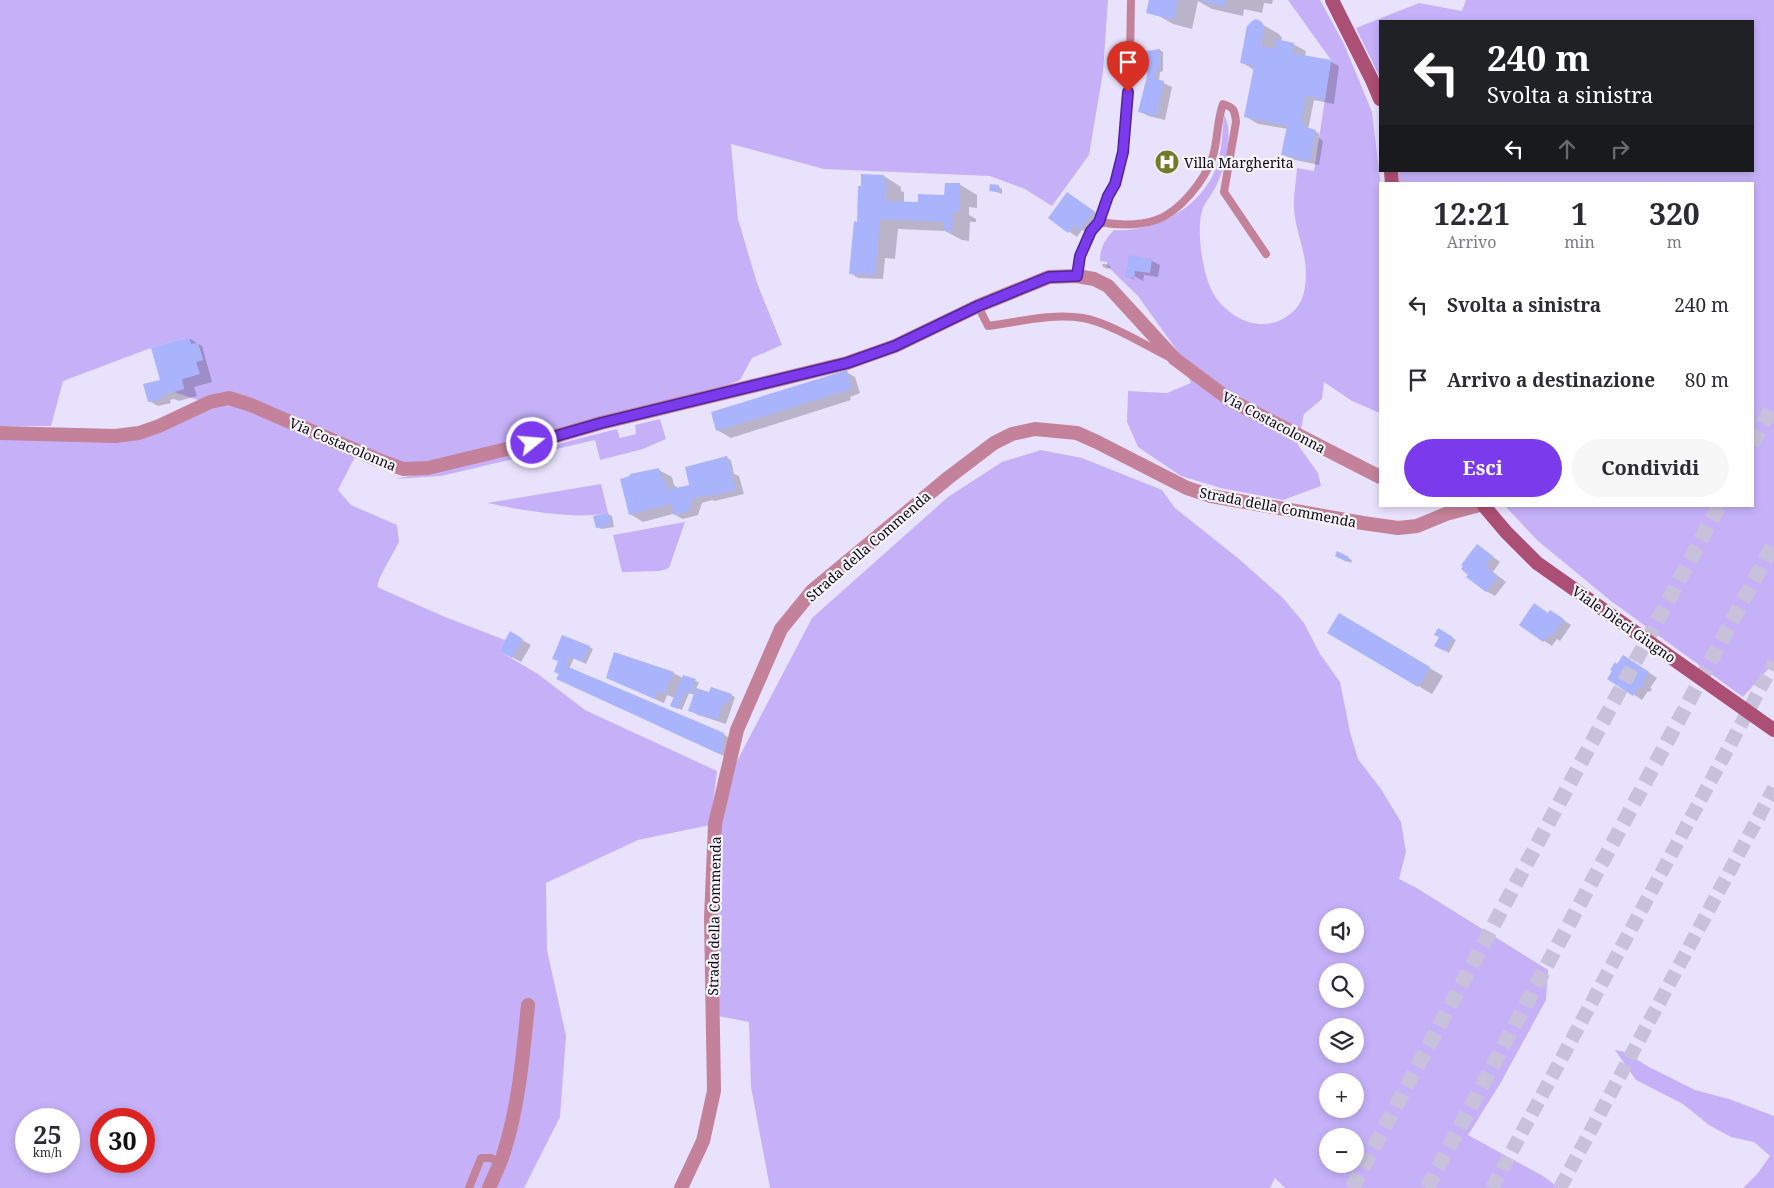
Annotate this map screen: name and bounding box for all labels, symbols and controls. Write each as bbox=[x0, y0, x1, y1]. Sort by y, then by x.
text: 240 m bbox=[1487, 34, 1590, 81]
icon: left bbox=[1404, 40, 1469, 105]
pin bbox=[1107, 41, 1149, 92]
icon: arrive bbox=[1114, 48, 1142, 76]
text: Svolta a sinistra bbox=[1487, 79, 1653, 109]
icon: left bbox=[1500, 135, 1528, 163]
icon: ahead bbox=[1553, 135, 1581, 163]
icon: right bbox=[1606, 135, 1634, 163]
hospital icon: Villa Margherita bbox=[1154, 149, 1180, 175]
place label: Villa Margherita bbox=[1184, 153, 1294, 172]
text: 12:21 bbox=[1433, 193, 1510, 234]
text: 1 bbox=[1571, 193, 1588, 234]
text: 320 bbox=[1649, 193, 1700, 234]
text: Arrivo bbox=[1447, 231, 1497, 253]
text: min bbox=[1564, 231, 1595, 253]
text: m bbox=[1667, 231, 1682, 253]
icon: left bbox=[1404, 291, 1432, 319]
text: Svolta a sinistra bbox=[1447, 292, 1601, 318]
text: 240 m bbox=[1674, 292, 1729, 318]
icon: arrive bbox=[1404, 366, 1432, 394]
text: Arrivo a destinazione bbox=[1447, 367, 1655, 393]
text: 80 m bbox=[1685, 367, 1729, 393]
street label: Via Costacolonna bbox=[1219, 387, 1329, 457]
street label: Via Costacolonna bbox=[287, 413, 400, 475]
position arrow bbox=[505, 416, 557, 468]
button: Esci bbox=[1404, 439, 1562, 497]
button: Condividi bbox=[1572, 439, 1729, 497]
street label: Strada della Commenda bbox=[1198, 482, 1358, 532]
street label: Strada della Commenda bbox=[802, 487, 934, 605]
street label: Viale Dieci Giugno bbox=[1568, 581, 1680, 667]
street label: Strada della Commenda bbox=[703, 836, 725, 996]
map controls bbox=[1319, 908, 1364, 1173]
button: sound bbox=[1319, 908, 1364, 953]
button: search bbox=[1319, 963, 1364, 1008]
button: layers bbox=[1319, 1018, 1364, 1063]
button: + bbox=[1319, 1073, 1364, 1118]
speed limit sign: 30 bbox=[90, 1108, 155, 1173]
text: 25 bbox=[33, 1117, 62, 1151]
button: − bbox=[1319, 1128, 1364, 1173]
text: km/h bbox=[33, 1144, 62, 1161]

